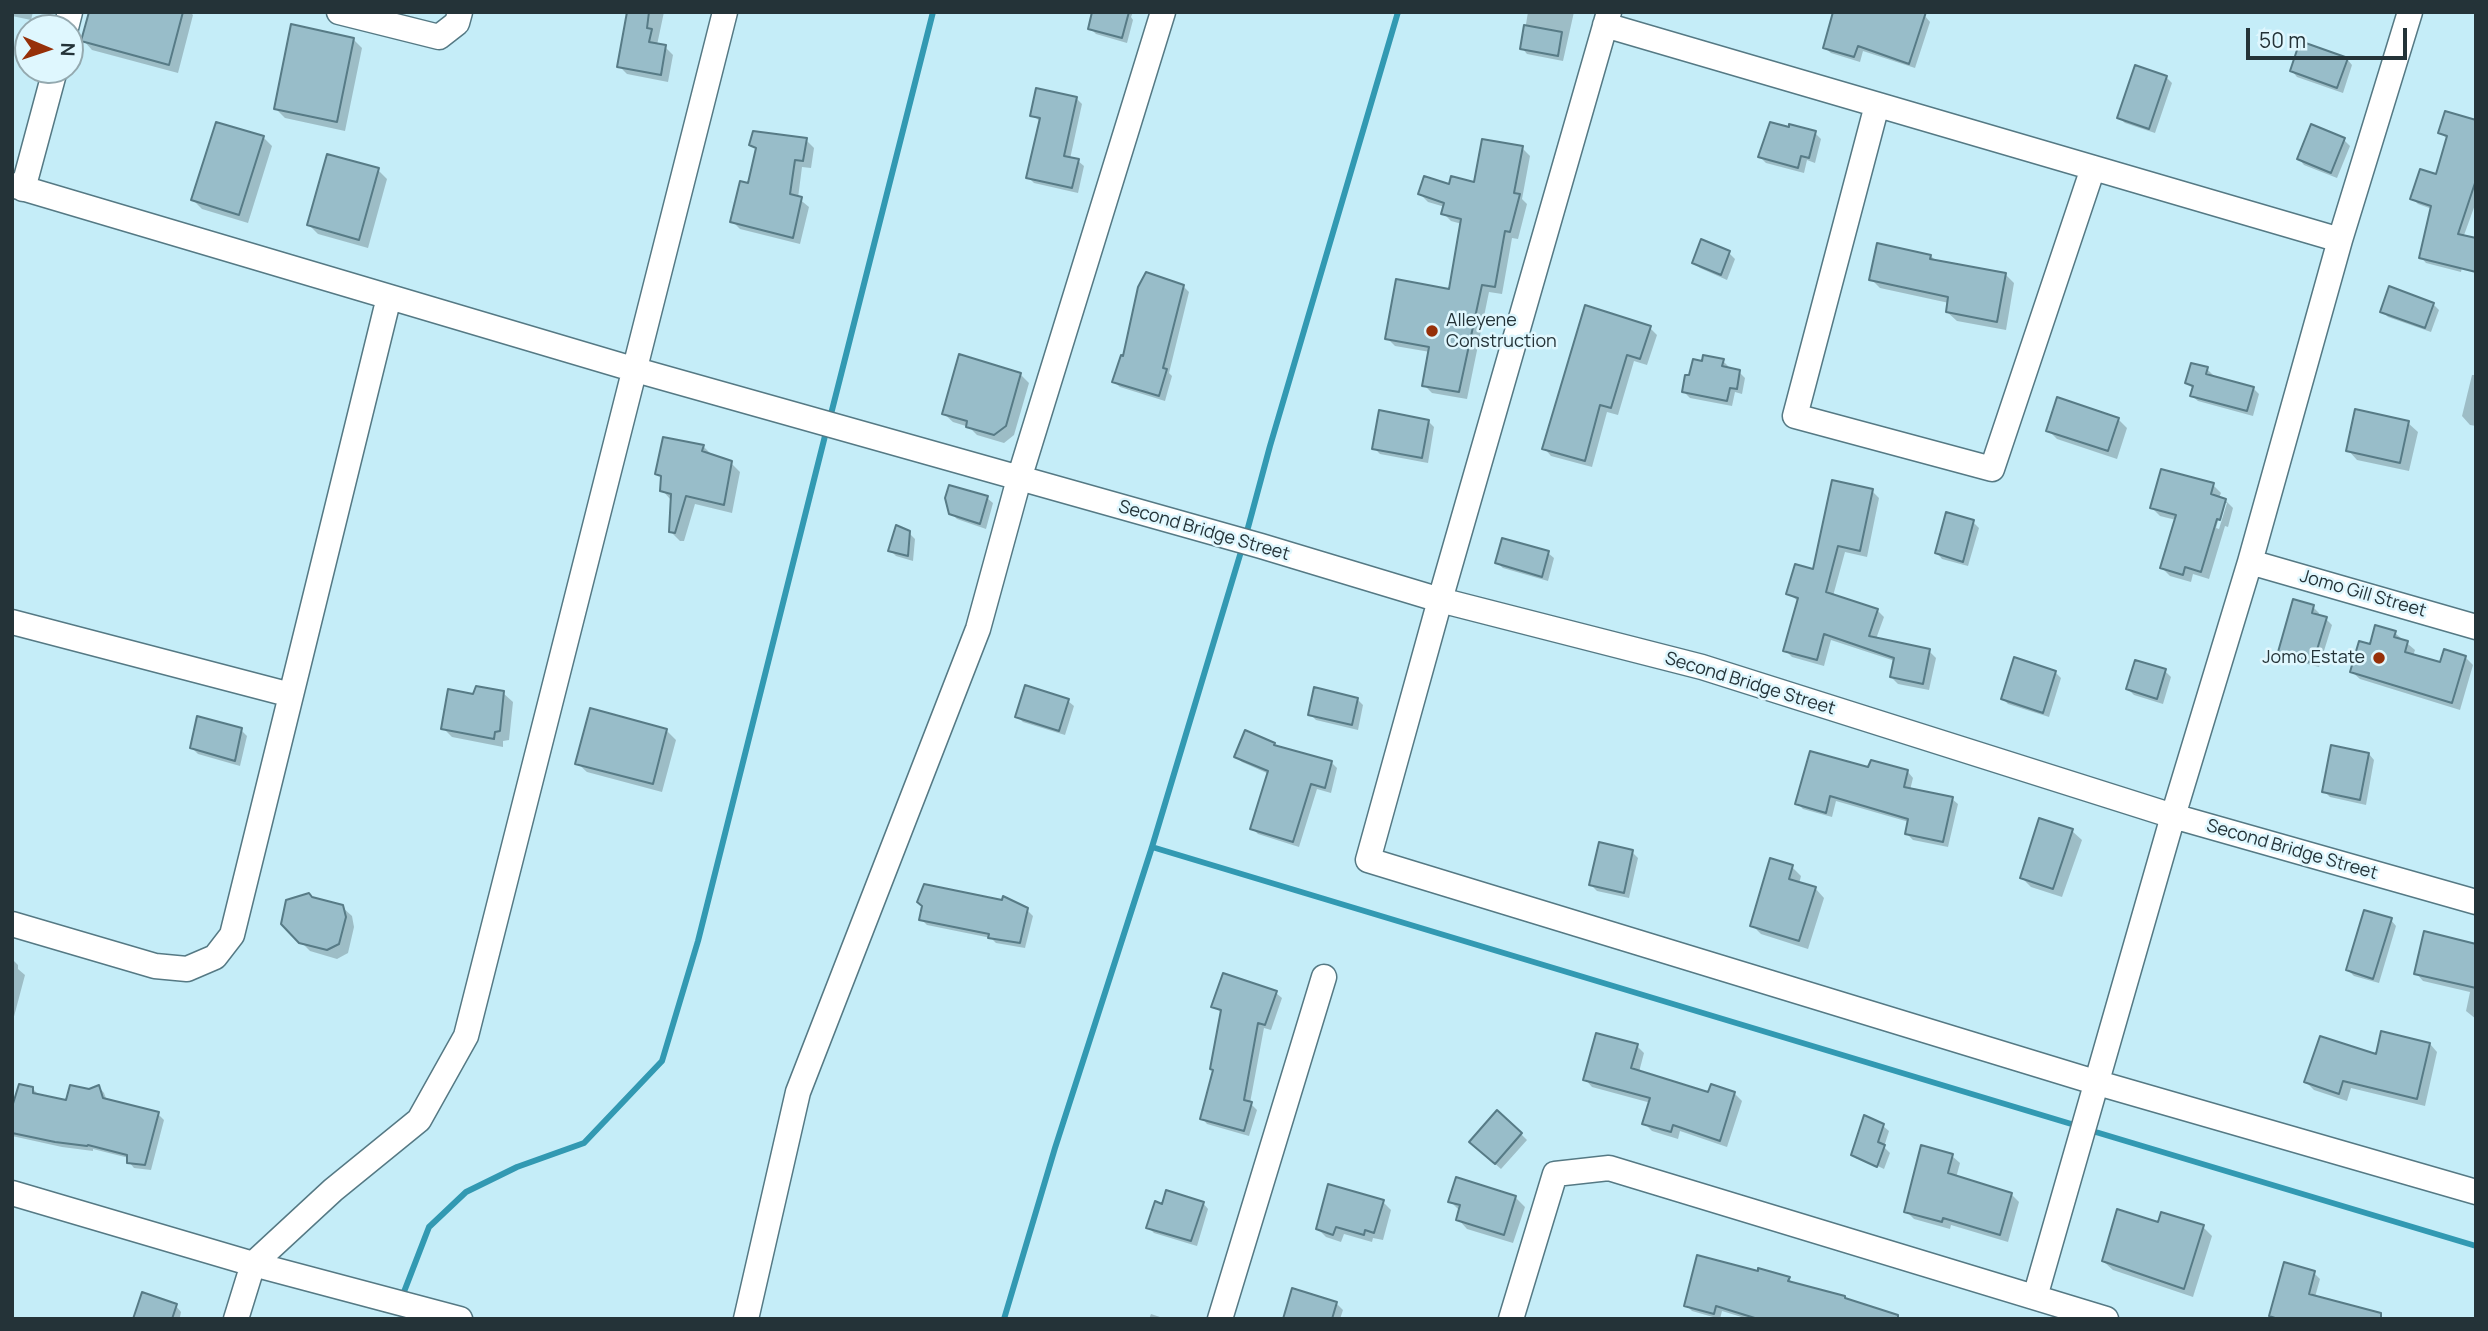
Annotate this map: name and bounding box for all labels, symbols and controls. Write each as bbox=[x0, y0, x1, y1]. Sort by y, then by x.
north arrow bbox=[14, 14, 84, 84]
scale bar bbox=[2250, 14, 2411, 58]
text: 50 m bbox=[2259, 26, 2306, 54]
text: N bbox=[55, 42, 81, 57]
place label: Alleyene Construction bbox=[1446, 310, 1557, 352]
marker: Alleyene Construction bbox=[1424, 323, 1440, 339]
street label: Second Bridge Street bbox=[1116, 496, 1292, 566]
street label: Jomo Gill Street bbox=[2297, 566, 2429, 622]
place label: Jomo Estate bbox=[2262, 647, 2365, 669]
street label: Second Bridge Street bbox=[1662, 648, 1838, 720]
marker: Jomo Estate bbox=[2371, 650, 2387, 666]
street label: Second Bridge Street bbox=[2204, 815, 2380, 885]

